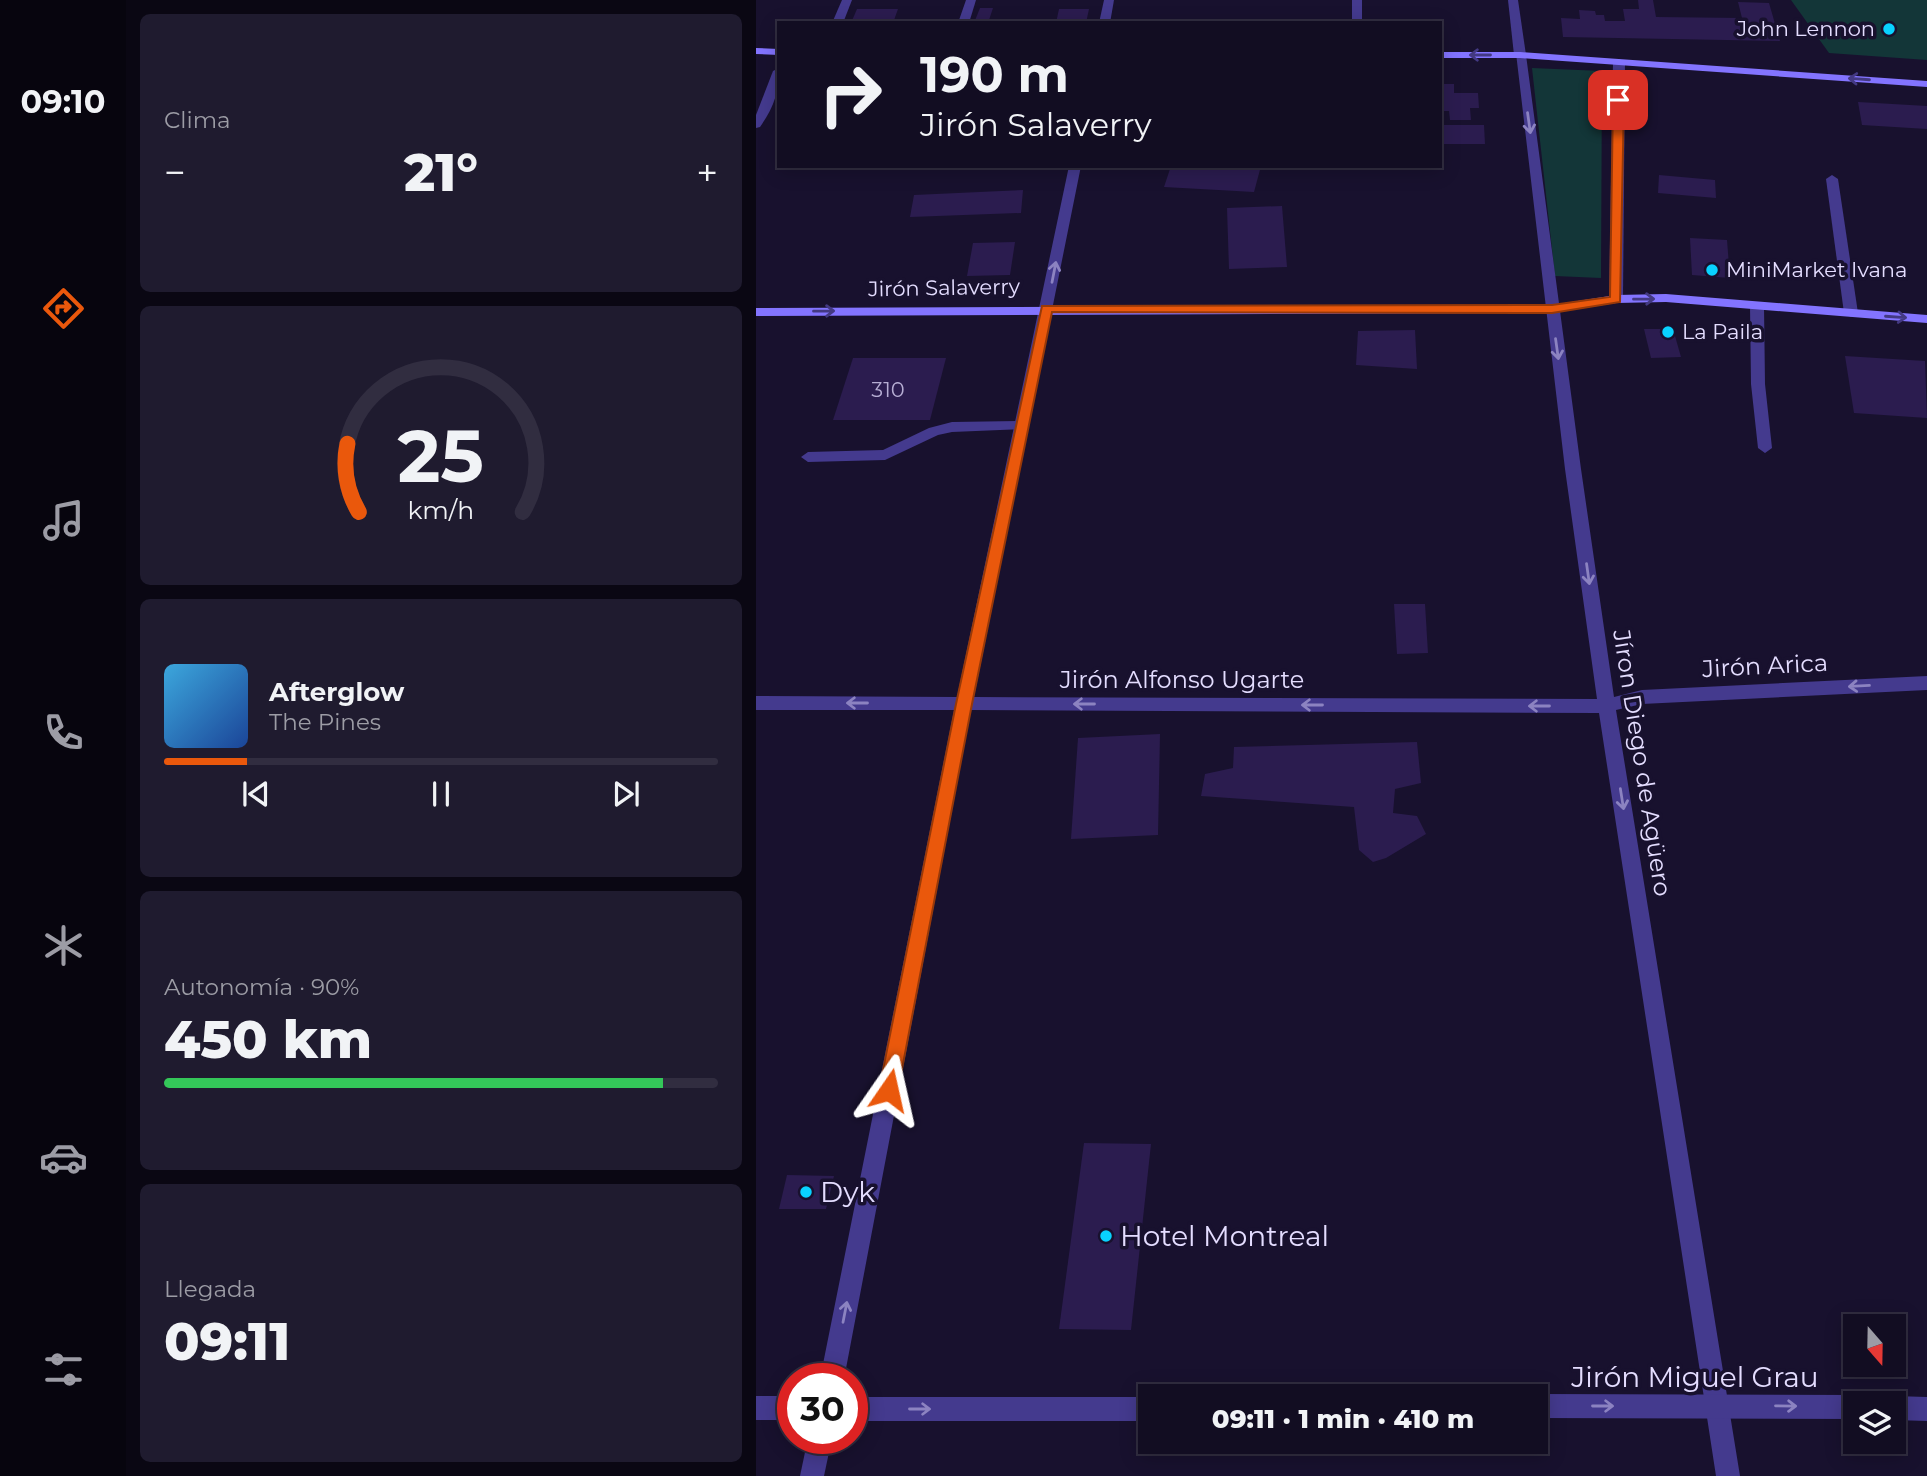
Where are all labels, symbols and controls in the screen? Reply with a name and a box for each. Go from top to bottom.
place label: John Lennon [1736,16,1875,41]
marker: John Lennon [1881,21,1897,37]
text: 190 m [920,45,1069,104]
one-way arrow [1469,48,1492,62]
icon: right [805,49,896,140]
pin [1588,70,1648,130]
one-way arrow [1848,72,1871,85]
icon: arrive [1599,81,1637,119]
text: 09:10 [21,82,105,121]
text: Jirón Salaverry [920,105,1152,144]
text: Clima [164,106,231,134]
one-way arrow [1523,111,1536,134]
text: 21° [404,141,478,204]
text: − [164,149,186,196]
text: + [696,149,718,196]
place label: MiniMarket Ivana [1726,257,1907,282]
one-way arrow [1047,261,1061,284]
marker: MiniMarket Ivana [1704,262,1720,278]
street label: Jirón Salaverry [867,274,1021,301]
icon: directions [39,284,88,333]
one-way arrow [1633,292,1656,306]
one-way arrow [812,304,835,318]
one-way arrow [1884,311,1906,324]
place label: La Paila [1682,319,1763,344]
marker: La Paila [1660,324,1676,340]
one-way arrow [1551,337,1564,360]
house number: 310 [871,377,905,402]
text: 25 [398,412,484,500]
text: km/h [408,494,474,524]
icon: music [39,496,88,545]
one-way arrow [1582,562,1595,585]
street label: Jíron Diego de Agüero [1607,627,1678,898]
street label: Jirón Arica [1700,648,1829,683]
street label: Jirón Alfonso Ugarte [1059,665,1304,694]
text: Afterglow [269,676,404,708]
one-way arrow [1848,680,1871,693]
one-way arrow [845,696,868,710]
one-way arrow [1073,697,1096,711]
one-way arrow [1300,698,1323,712]
one-way arrow [1528,699,1551,713]
icon: phone [39,708,88,757]
text: The Pines [269,708,381,736]
icon: previous [237,775,275,813]
icon: pause [422,775,460,813]
icon: next [607,775,645,813]
one-way arrow [1616,787,1629,810]
icon: climate [39,921,88,970]
text: Autonomía · 90% [164,973,359,1001]
text: 450 km [164,1008,372,1071]
position arrow [852,1053,926,1127]
icon: car [39,1133,88,1182]
place label: Dyk [820,1175,875,1209]
marker: Dyk [798,1184,814,1200]
place label: Hotel Montreal [1120,1219,1329,1253]
marker: Hotel Montreal [1098,1228,1114,1244]
text: Llegada [164,1275,256,1303]
one-way arrow [839,1301,853,1324]
text: 09:11 [164,1310,290,1373]
north arrow [1843,1314,1906,1377]
map controls [1843,1314,1906,1454]
icon: filters [39,1345,88,1394]
street label: Jirón Miguel Grau [1570,1360,1819,1394]
speed limit sign: 30 [777,1363,868,1454]
button: layers [1843,1391,1906,1454]
one-way arrow [1591,1399,1614,1413]
one-way arrow [1774,1400,1797,1413]
one-way arrow [909,1402,932,1416]
text: 09:11 · 1 min · 410 m [1212,1403,1474,1435]

